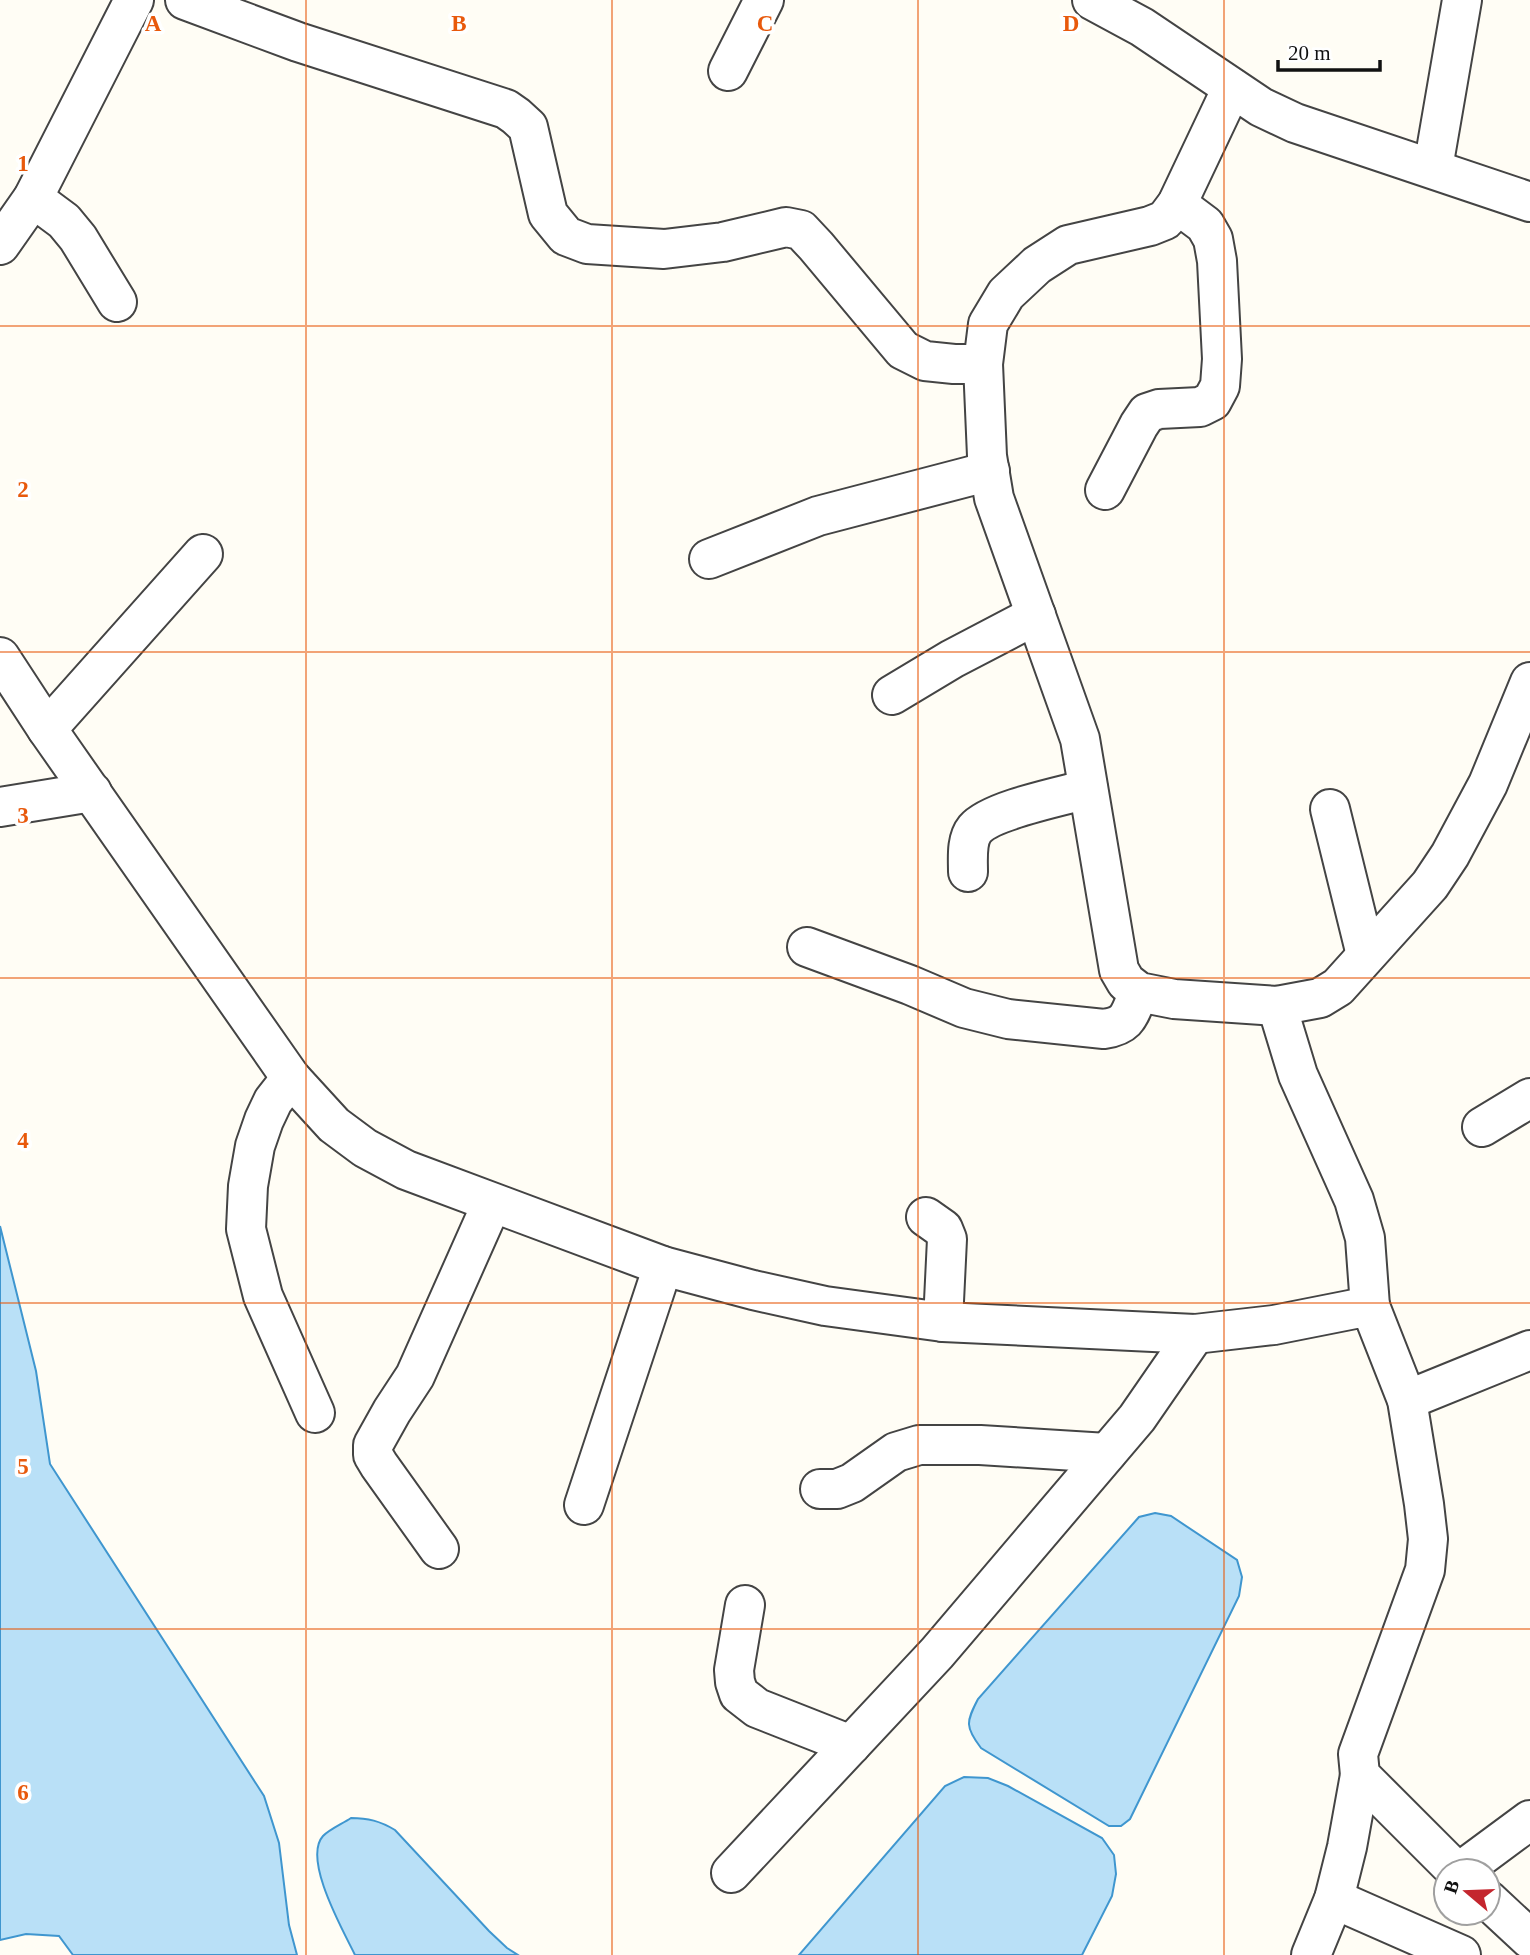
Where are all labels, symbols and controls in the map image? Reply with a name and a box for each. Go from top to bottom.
text: A [145,11,162,36]
text: B [451,11,467,36]
text: C [757,11,773,36]
text: D [1063,11,1079,36]
scale bar [1278,28,1380,72]
text: 20 m [1288,41,1331,65]
text: 1 [17,151,29,176]
text: 2 [17,477,29,502]
text: 3 [17,803,29,828]
text: 4 [17,1128,29,1153]
text: 5 [17,1454,29,1479]
text: 6 [17,1780,29,1805]
north arrow [1432,1857,1502,1927]
text: B [1439,1877,1463,1896]

